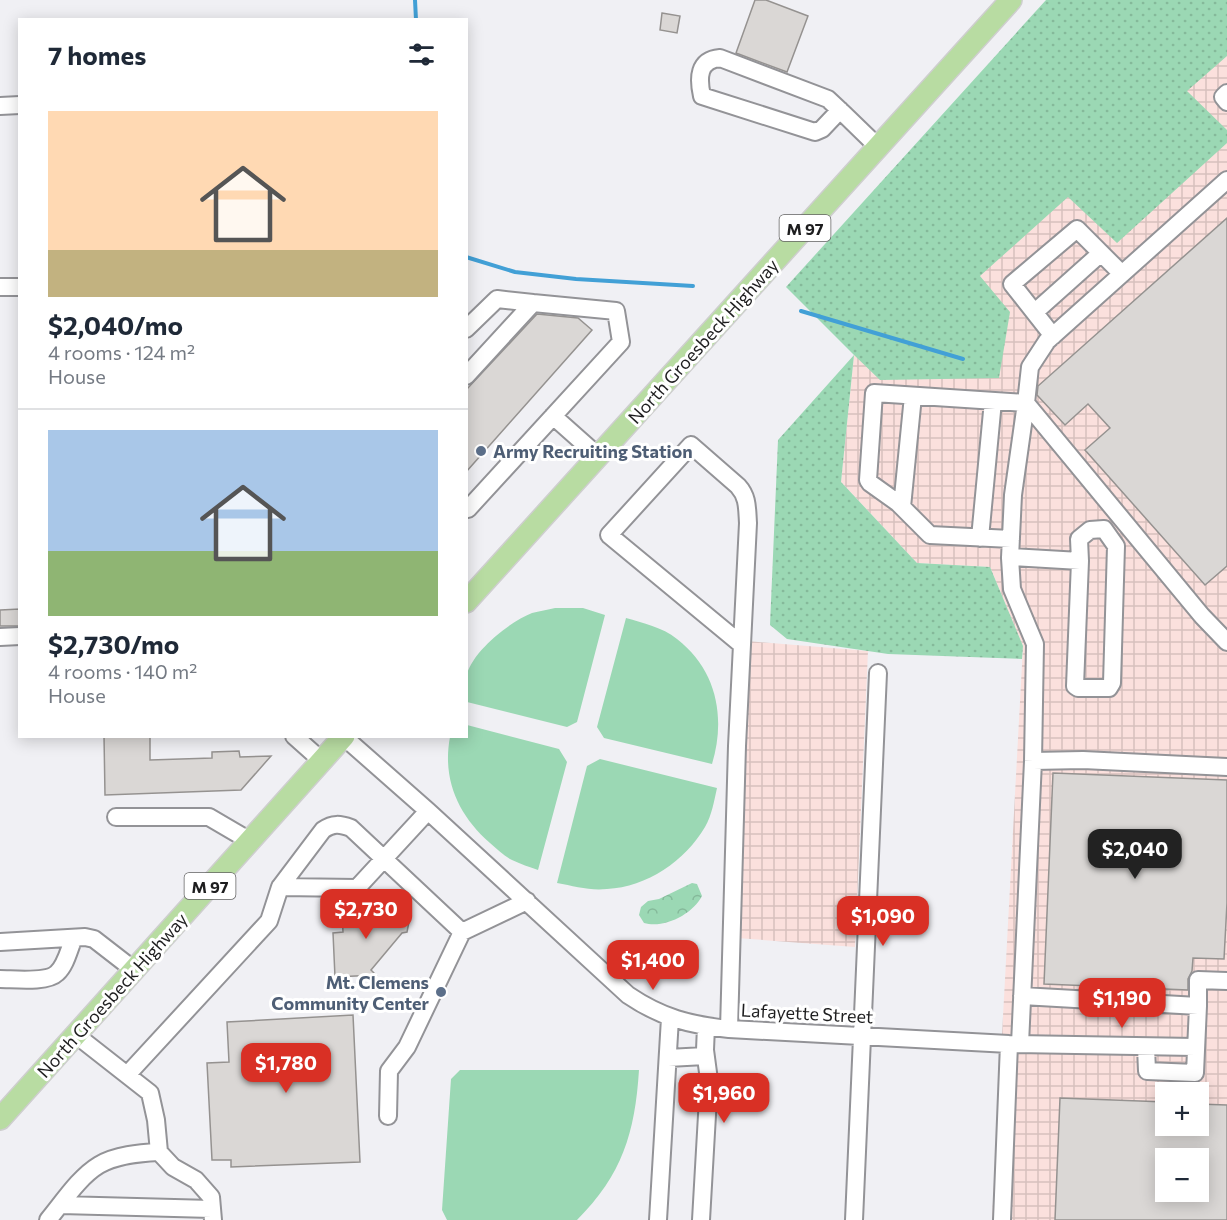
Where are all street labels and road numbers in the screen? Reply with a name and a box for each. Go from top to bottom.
road number: M 97 [780,215,830,241]
street label: North Groesbeck Highway [623,254,783,428]
road number: M 97 [184,873,236,899]
street label: North Groesbeck Highway [32,908,192,1082]
street label: Lafayette Street [740,999,874,1027]

